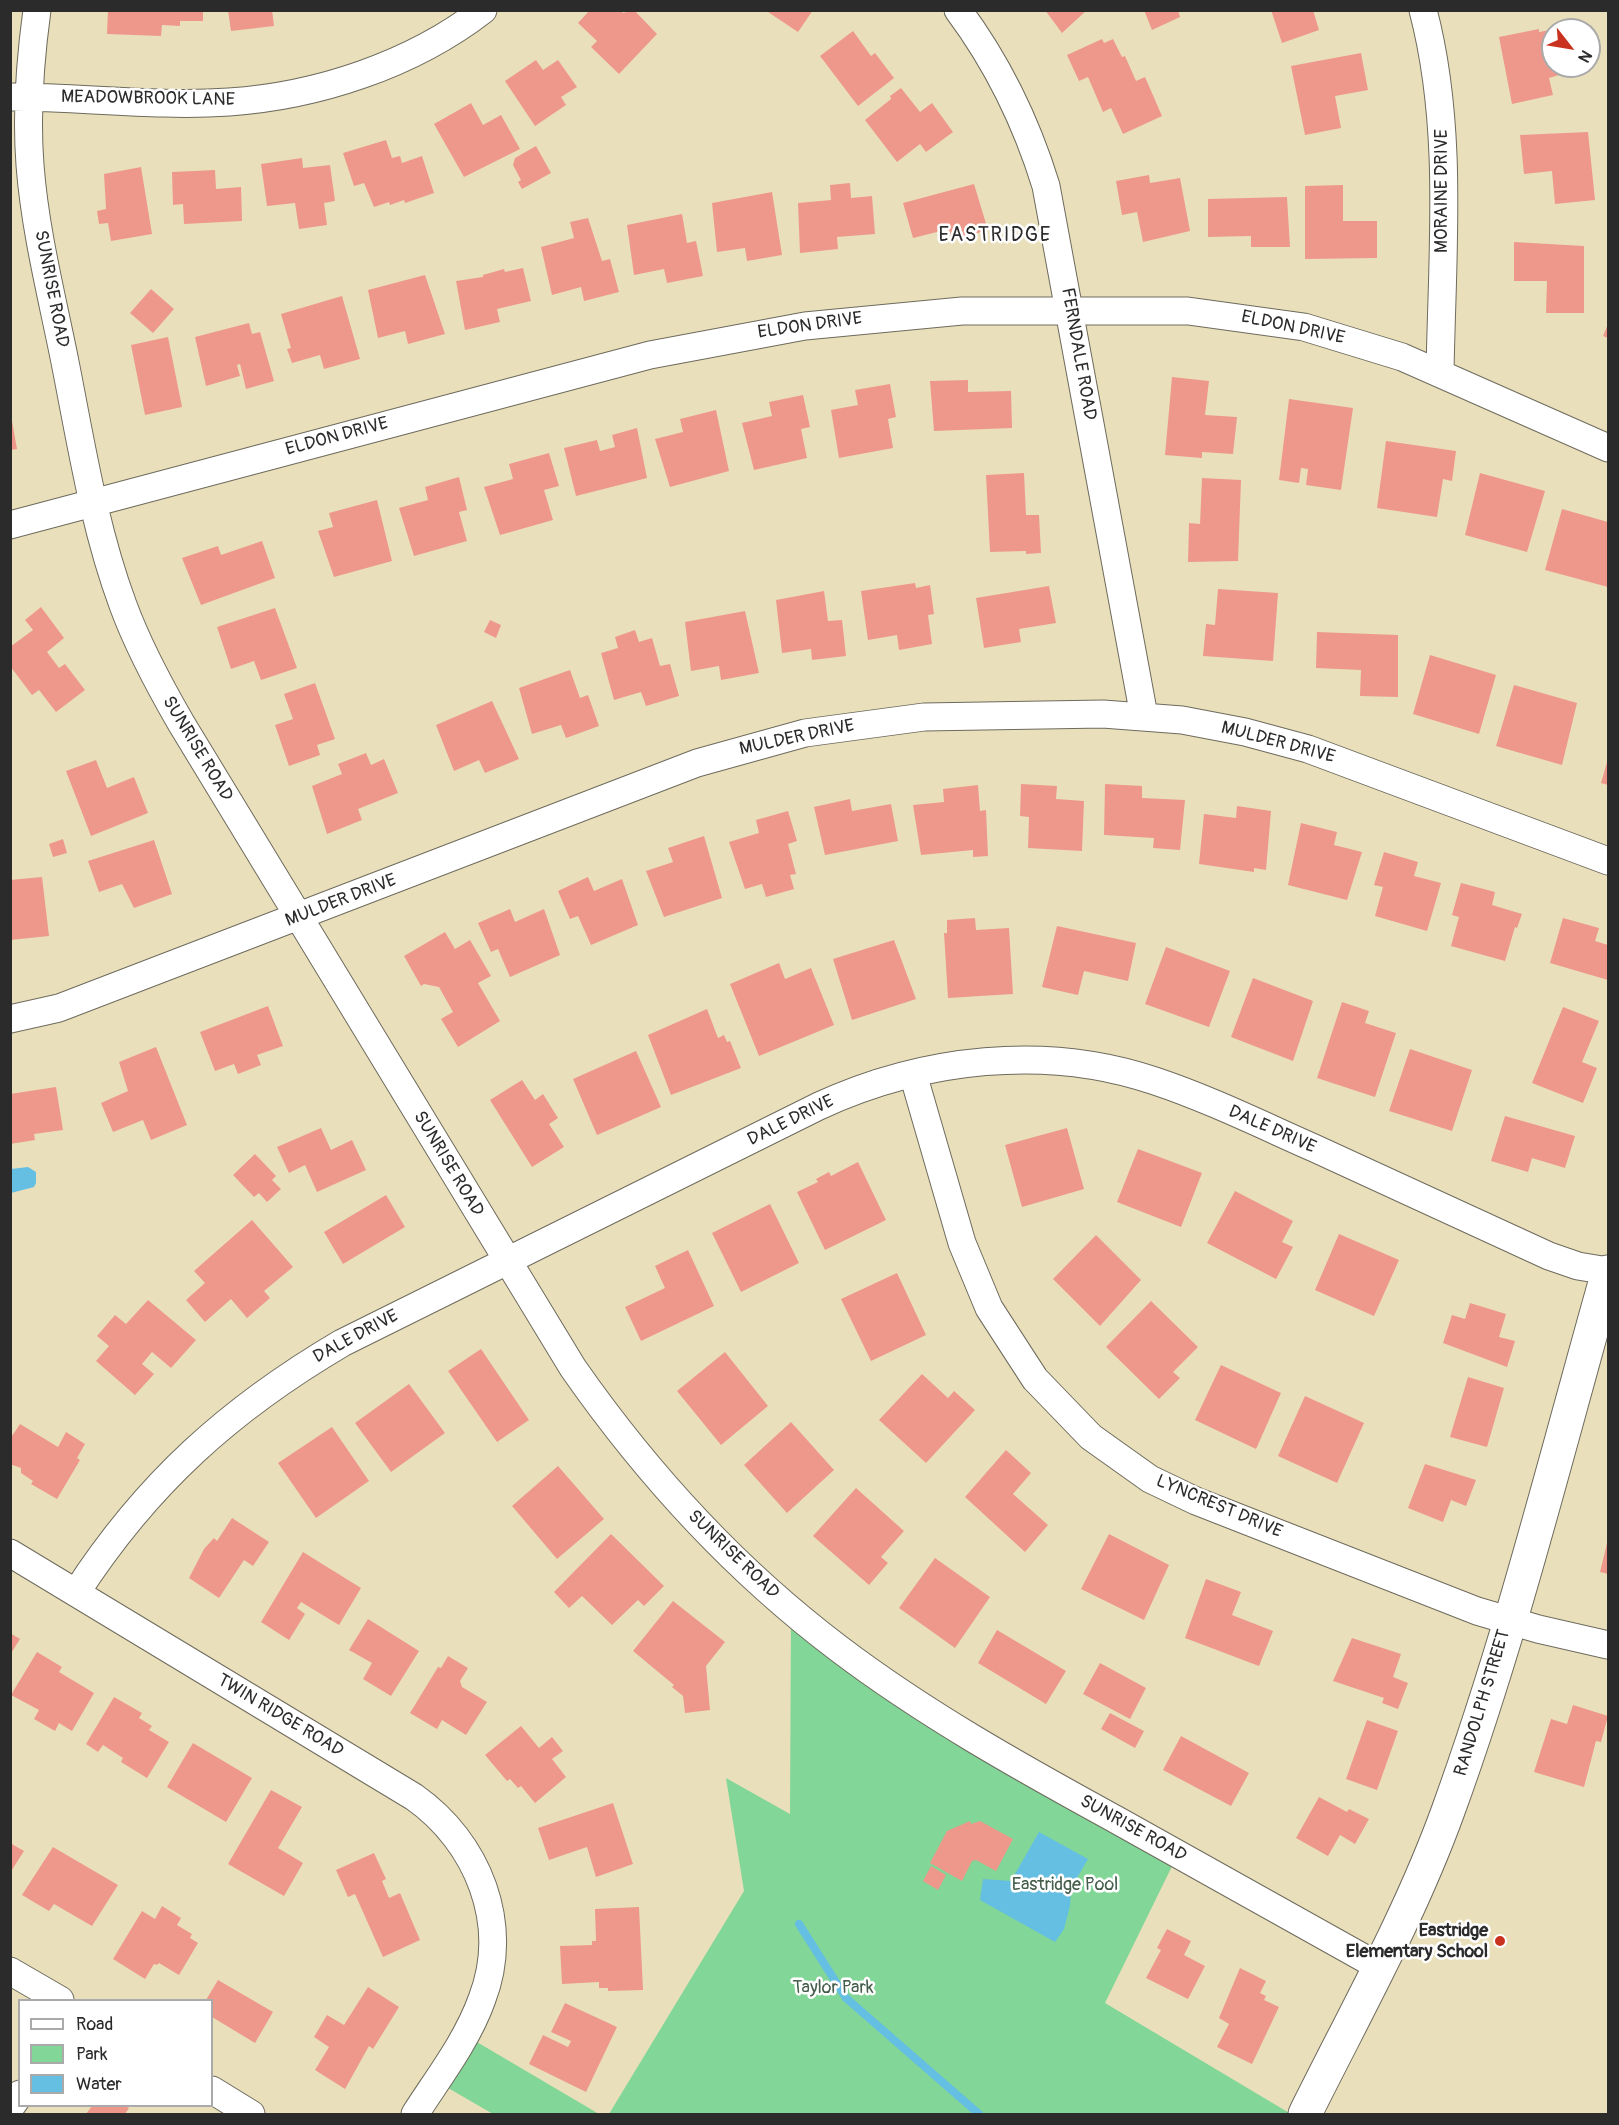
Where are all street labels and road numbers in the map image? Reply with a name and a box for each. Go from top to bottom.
street label: MEADOWBROOK LANE [61,87,235,111]
street label: MORAINE DRIVE [1431,129,1453,253]
street label: SUNRISE ROAD [29,229,73,349]
street label: FERNDALE ROAD [1056,286,1100,422]
street label: ELDON DRIVE [1239,306,1347,350]
street label: ELDON DRIVE [756,308,864,344]
street label: ELDON DRIVE [283,413,391,461]
street label: SUNRISE ROAD [157,693,237,805]
street label: MULDER DRIVE [738,715,856,761]
street label: MULDER DRIVE [1219,717,1337,769]
street label: MULDER DRIVE [283,870,399,932]
street label: DALE DRIVE [744,1091,838,1151]
street label: DALE DRIVE [1225,1101,1319,1159]
street label: SUNRISE ROAD [408,1108,488,1220]
street label: DALE DRIVE [310,1306,402,1368]
street label: LYNCREST DRIVE [1153,1471,1285,1543]
street label: SUNRISE ROAD [683,1506,783,1604]
street label: RANDOLPH STREET [1450,1627,1516,1779]
street label: TWIN RIDGE ROAD [213,1670,347,1762]
street label: SUNRISE ROAD [1076,1791,1190,1867]

